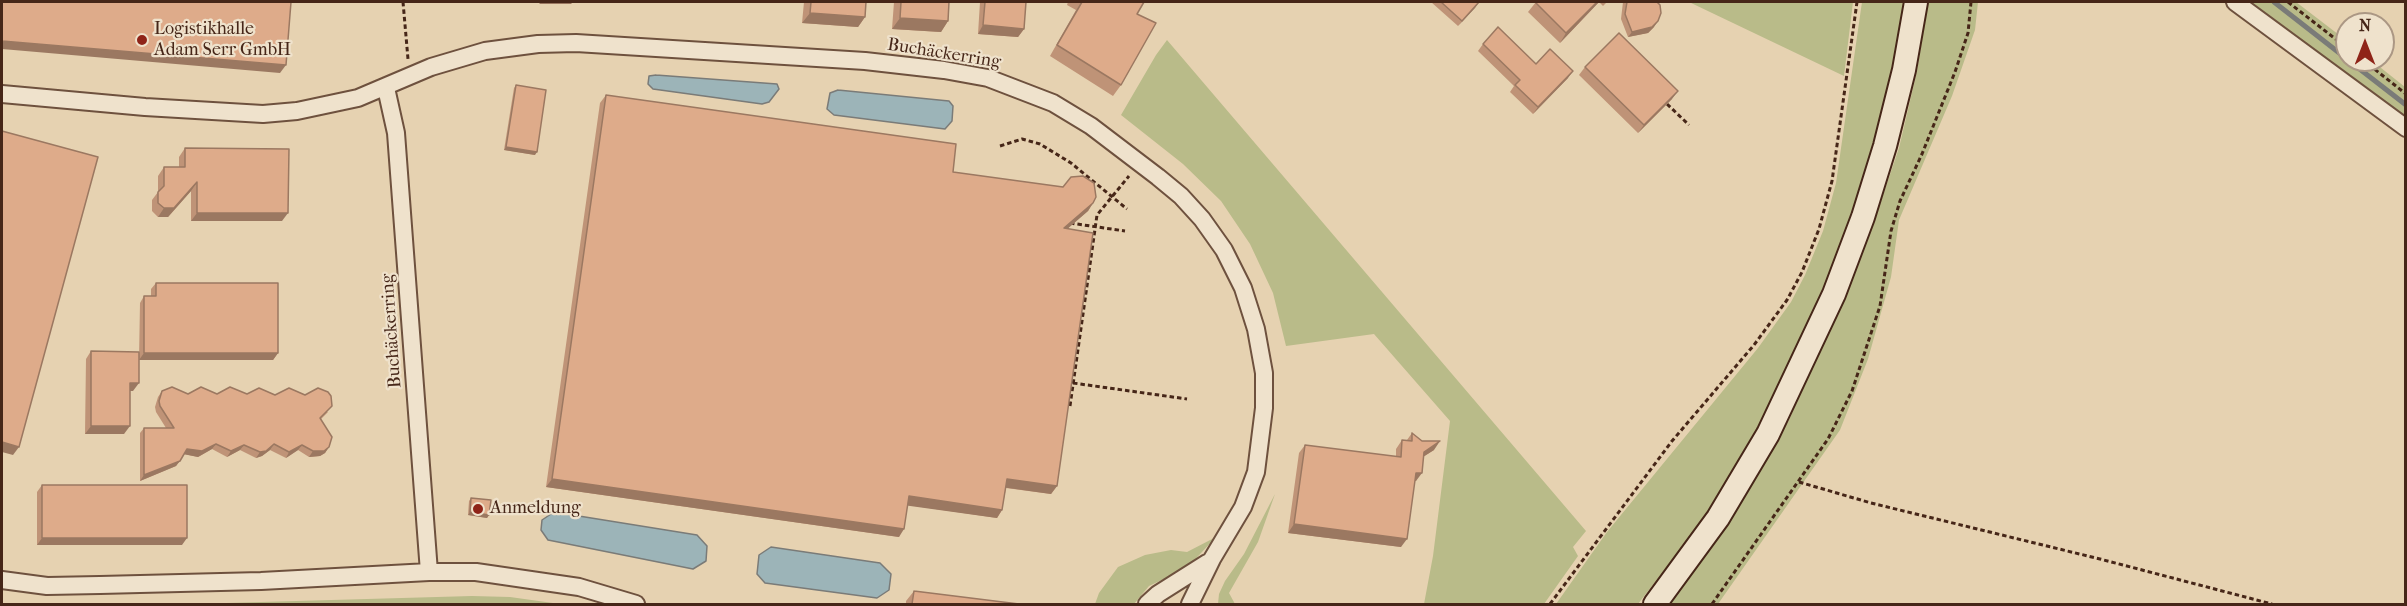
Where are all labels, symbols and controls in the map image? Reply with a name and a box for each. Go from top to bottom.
north arrow [2335,12,2395,72]
text: N [2359,16,2371,35]
place label: Logistikhalle Adam Serr GmbH [154,19,291,62]
marker: Logistikhalle Adam Serr GmbH [135,33,149,47]
street label: Buchäckerring [886,34,1002,74]
street label: Buchäckerring [377,273,407,389]
place label: Anmeldung [490,498,581,520]
marker: Anmeldung [471,502,485,516]

